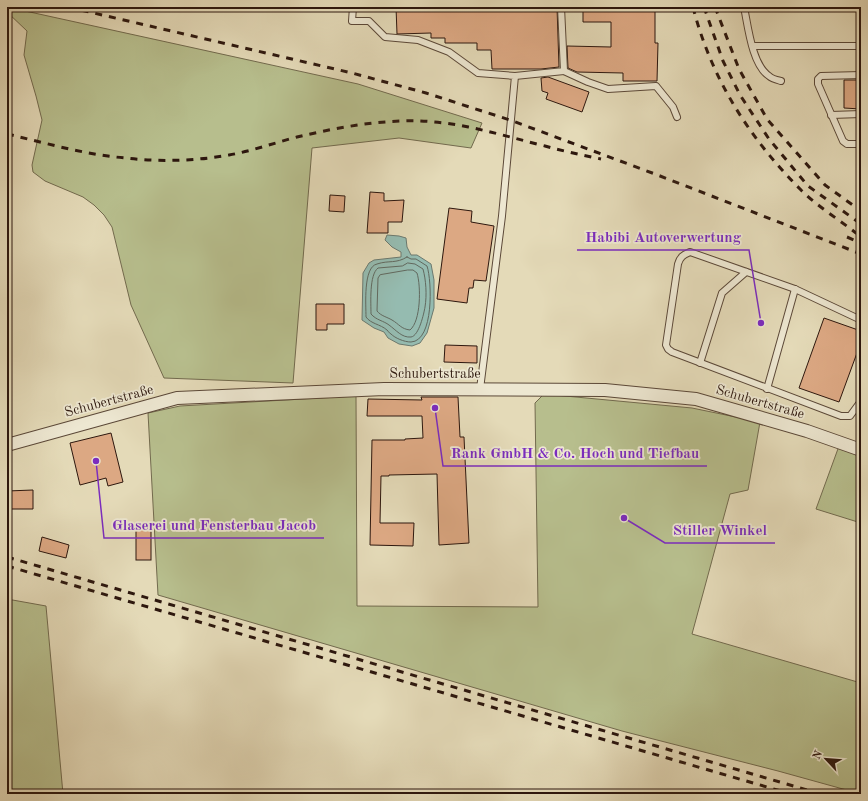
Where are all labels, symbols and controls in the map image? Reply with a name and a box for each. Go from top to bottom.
callout: Habibi Autoverwertung [577,223,749,250]
text: Habibi Autoverwertung [585,231,742,246]
street label: Schubertstraße [389,367,481,381]
street label: Schubertstraße [63,382,155,420]
street label: Schubertstraße [714,383,806,421]
callout: Rank GmbH & Co. Hoch und Tiefbau [443,439,707,466]
text: Rank GmbH & Co. Hoch und Tiefbau [451,447,699,462]
callout: Glaserei und Fensterbau Jacob [104,511,324,538]
callout: Stiller Winkel [665,516,775,543]
text: Glaserei und Fensterbau Jacob [112,519,316,534]
text: Stiller Winkel [673,524,768,539]
north arrow [806,739,846,779]
text: N [812,749,825,761]

